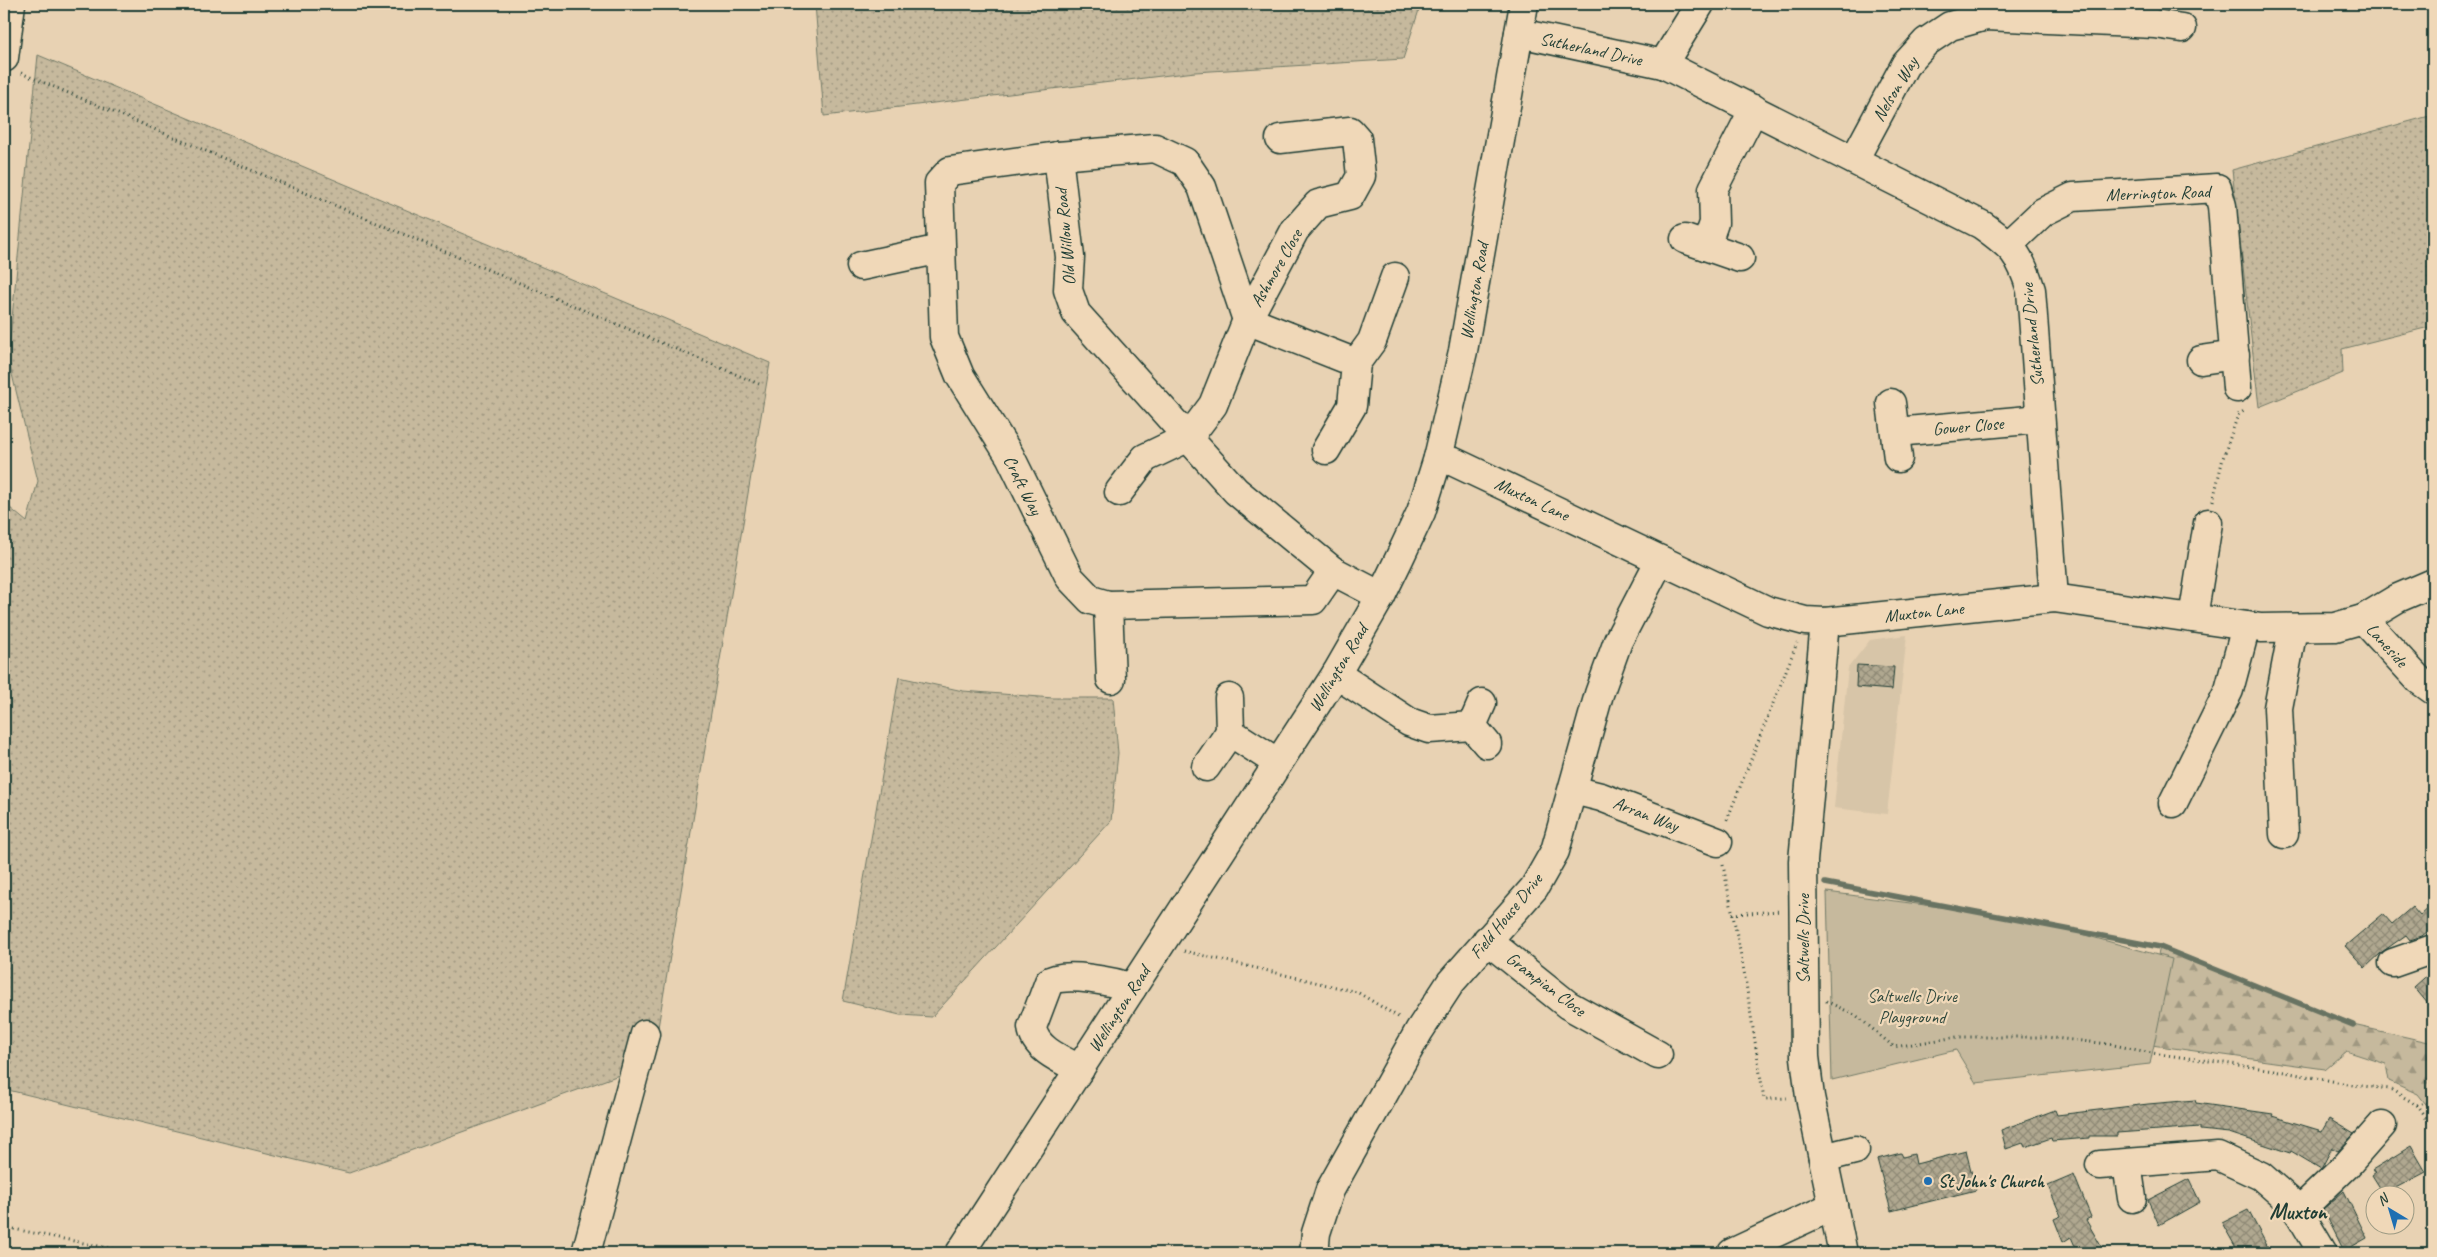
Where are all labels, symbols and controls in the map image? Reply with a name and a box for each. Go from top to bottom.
street label: Sutherland Drive [1538,27,1645,71]
street label: Nelson Way [1867,51,1924,125]
street label: Merrington Road [2105,180,2214,206]
street label: Old Willow Road [1050,185,1080,287]
street label: Ashmore Close [1245,224,1308,311]
street label: Wellington Road [1455,238,1494,341]
street label: Sutherland Drive [2016,281,2048,388]
street label: Gower Close [1932,412,2005,440]
street label: Craft Way [999,452,1048,520]
street label: Muxton Lane [1491,472,1574,526]
street label: Muxton Lane [1883,597,1966,627]
street label: Wellington Road [1303,618,1374,716]
street label: Laneside [2361,618,2413,673]
street label: Arran Way [1610,791,1684,837]
street label: Field House Drive [1465,868,1548,963]
street label: Saltwells Drive [1792,893,1814,984]
street label: Grampian Close [1502,947,1591,1022]
street label: Wellington Road [1083,959,1157,1056]
park label: Saltwells Drive Playground [1867,985,1958,1028]
place label: St John's Church [1938,1170,2045,1192]
marker: St John's Church [1922,1175,1934,1187]
north arrow [2364,1184,2414,1234]
text: N [2374,1189,2393,1210]
district label: Muxton [2269,1198,2328,1226]

